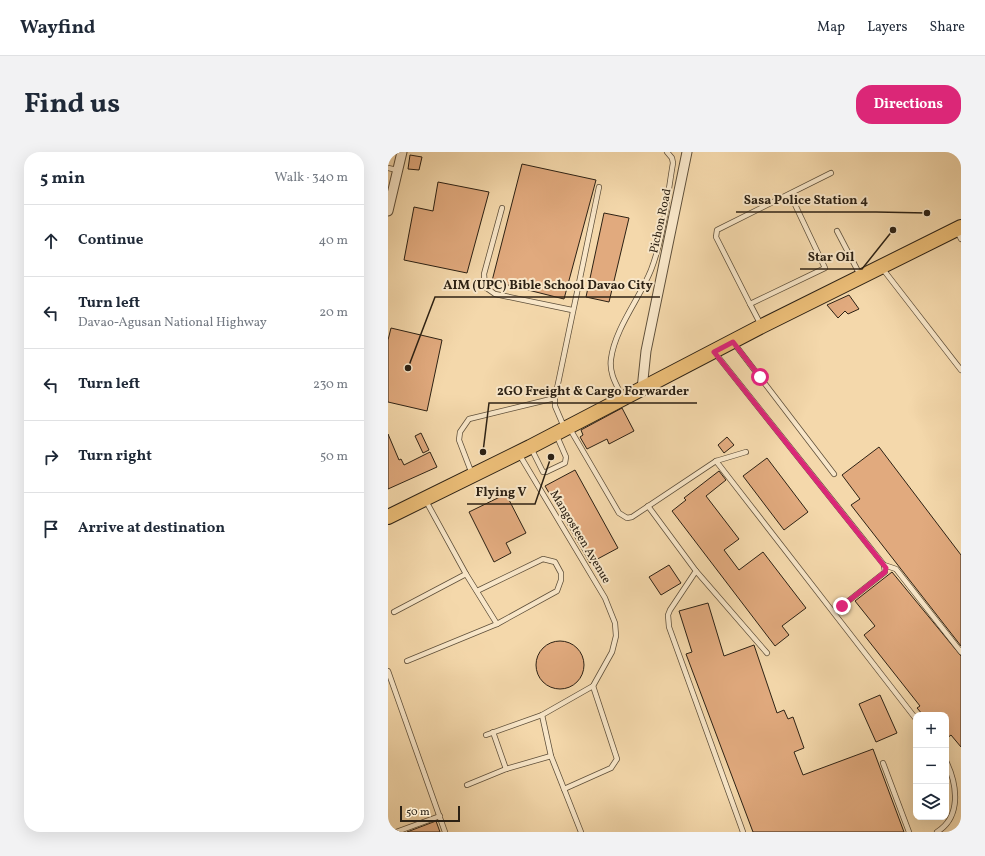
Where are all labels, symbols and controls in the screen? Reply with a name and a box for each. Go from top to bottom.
text: Wayfind [20,15,95,41]
text: Map [817,18,845,37]
text: Layers [867,18,907,37]
text: Share [929,18,965,37]
text: Find us [24,85,120,124]
button: Directions [856,85,961,124]
text: 5 min [40,167,85,190]
text: Walk · 340 m [275,169,348,187]
street label: Pichon Road [646,187,676,255]
callout: Sasa Police Station 4 [736,187,876,212]
text: Sasa Police Station 4 [744,192,868,210]
icon: ahead [40,230,62,252]
text: Continue [78,230,143,251]
text: 40 m [319,232,348,250]
callout: Star Oil [800,244,862,269]
text: Star Oil [808,249,855,267]
callout: AIM (UPC) Bible School Davao City [435,272,660,297]
text: AIM (UPC) Bible School Davao City [443,277,653,295]
text: Turn left [78,293,140,314]
icon: left [40,302,62,324]
text: 20 m [319,304,348,322]
text: Davao-Agusan National Highway [78,314,267,332]
route start [751,368,769,386]
icon: left [40,374,62,396]
text: Turn left [78,374,140,395]
text: 230 m [313,376,348,394]
callout: 2GO Freight & Cargo Forwarder [489,378,697,403]
text: 2GO Freight & Cargo Forwarder [497,383,689,401]
icon: right [40,446,62,468]
text: Turn right [78,446,152,467]
text: 50 m [320,448,348,466]
callout: Flying V [467,479,535,504]
text: Flying V [476,484,526,502]
street label: Mangosteen Avenue [546,487,614,587]
icon: arrive [40,518,62,540]
text: Arrive at destination [78,518,225,539]
route end [833,597,851,615]
map controls [913,712,949,820]
button: + [913,712,949,748]
button: − [913,748,949,784]
button: layers [913,784,949,820]
scale bar [400,804,460,823]
text: 50 m [406,805,430,820]

